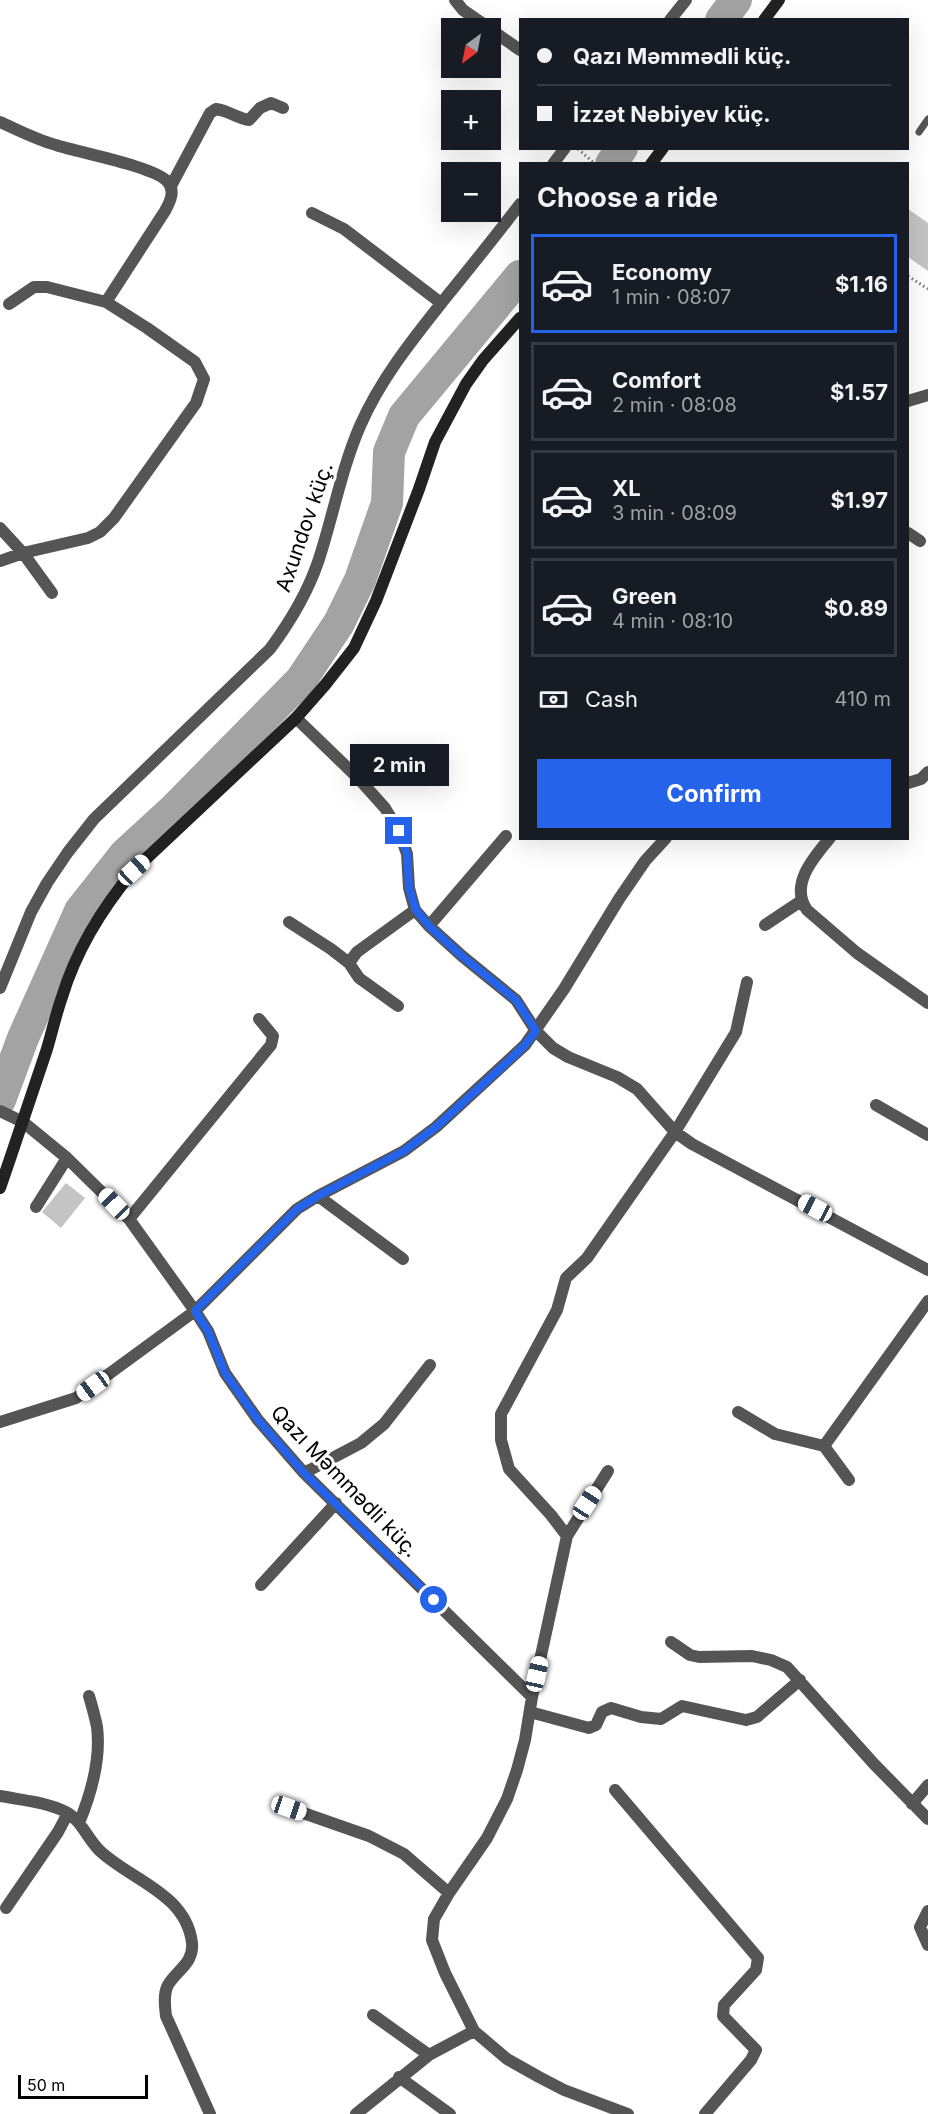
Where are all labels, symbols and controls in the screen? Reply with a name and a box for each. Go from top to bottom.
north arrow [441,18,501,78]
map controls [441,18,501,222]
text: Qazı Məmmədli küç. [573,43,791,69]
button: + [441,90,501,150]
text: İzzət Nəbiyev küç. [573,101,771,127]
button: − [441,162,501,222]
text: Choose a ride [537,181,718,214]
icon: car [540,257,594,311]
text: Economy [612,259,712,285]
text: $1.16 [835,271,888,297]
text: 1 min · 08:07 [612,285,731,309]
icon: car [540,365,594,419]
text: Comfort [612,367,701,393]
text: $1.57 [830,379,888,405]
text: 2 min · 08:08 [612,393,737,417]
street label: Axundov küç. [270,459,338,595]
icon: car [540,473,594,527]
text: XL [612,475,641,501]
text: $1.97 [830,487,888,513]
text: 3 min · 08:09 [612,501,737,525]
icon: car [540,581,594,635]
text: Green [612,583,677,609]
text: $0.89 [824,595,888,621]
text: 4 min · 08:10 [612,609,733,633]
icon: cash [537,683,570,716]
text: Cash [585,686,638,712]
text: 410 m [835,687,891,711]
callout: 2 min [350,744,448,786]
text: 2 min [373,753,426,777]
button: Confirm [537,759,891,828]
route end [385,817,412,844]
car [115,851,153,889]
car [95,1185,133,1223]
car [795,1192,835,1224]
car [73,1368,113,1404]
street label: Qazı Məmmədli küç. [266,1400,424,1562]
car [570,1483,604,1523]
route start [420,1586,447,1613]
car [524,1654,550,1694]
car [269,1794,309,1822]
scale bar [18,2072,148,2100]
text: 50 m [27,2075,65,2095]

